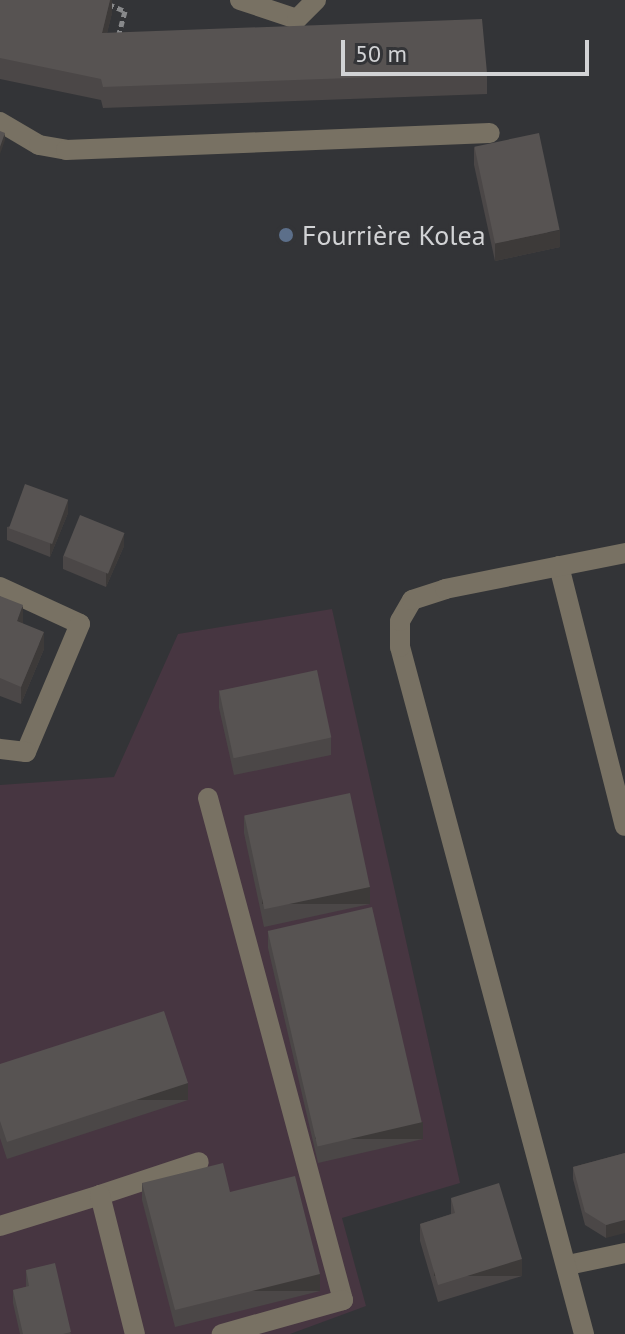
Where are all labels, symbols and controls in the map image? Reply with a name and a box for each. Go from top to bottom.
scale bar [345,24,593,74]
text: 50 m [355,38,407,69]
place label: Fourrière Kolea [302,218,486,252]
marker: Fourrière Kolea [277,226,295,244]

